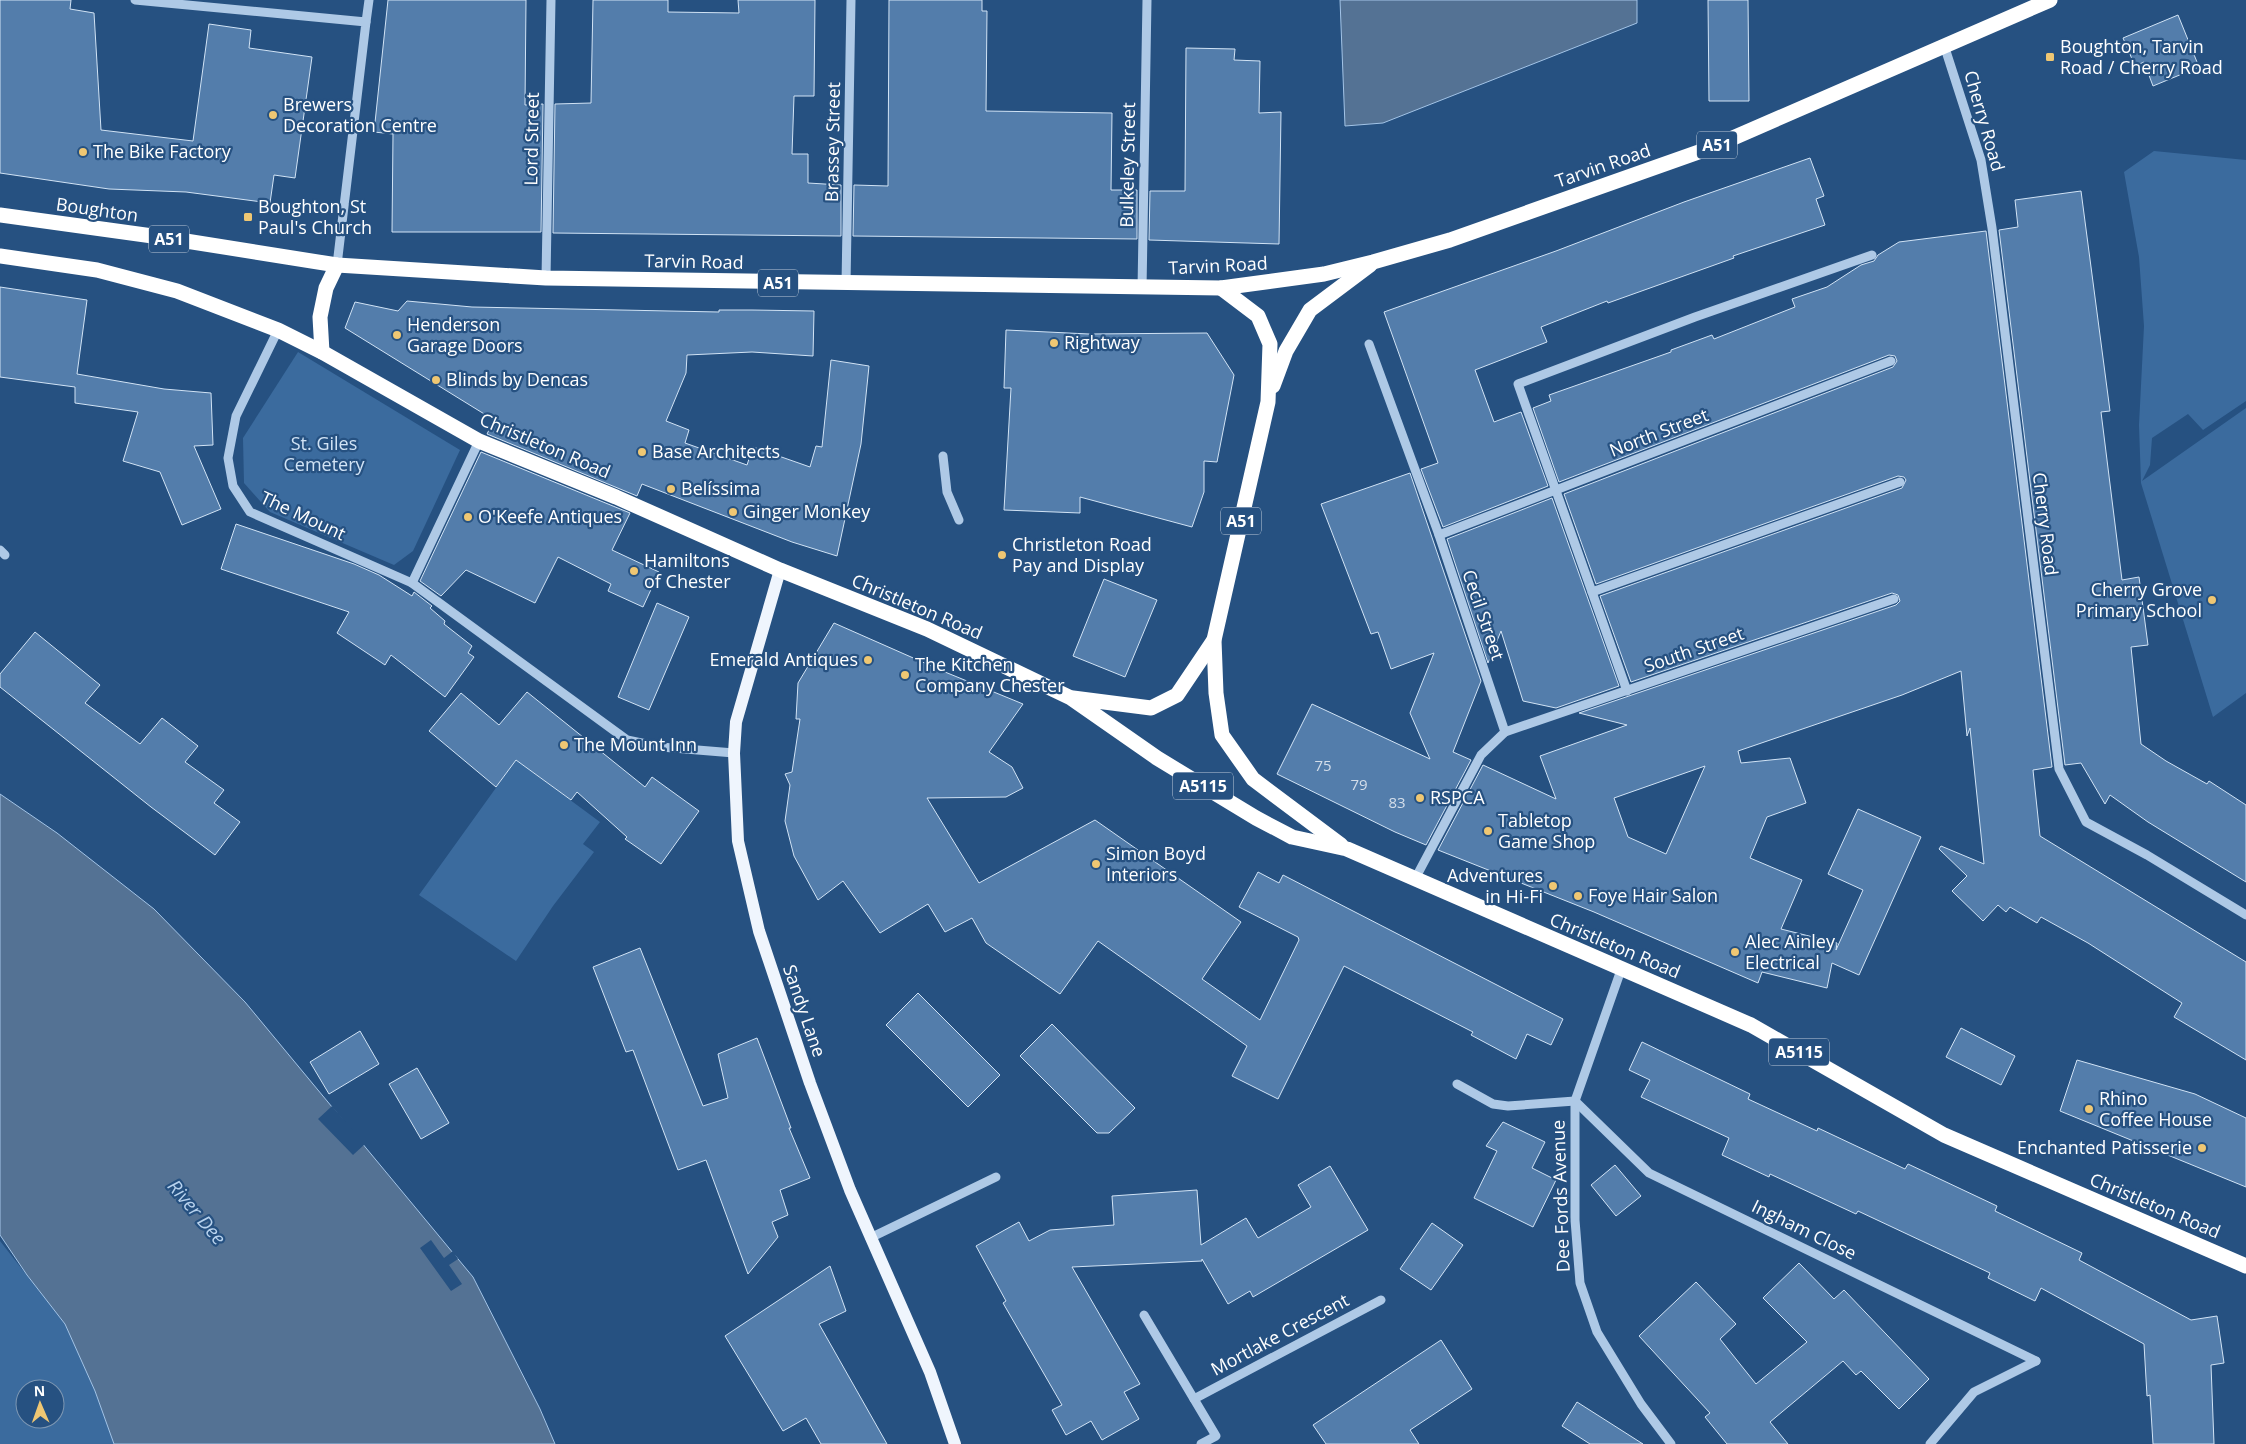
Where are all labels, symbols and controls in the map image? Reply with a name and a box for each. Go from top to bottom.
place label: Boughton, Tarvin Road / Cherry Road [2060,34,2223,79]
marker: Boughton, Tarvin Road / Cherry Road [2044,51,2056,63]
street label: Cherry Road [1959,68,2011,174]
street label: Brassey Street [819,82,845,202]
place label: Brewers Decoration Centre [283,92,437,137]
street label: Lord Street [518,92,544,186]
street label: Bulkeley Street [1114,102,1140,228]
marker: Brewers Decoration Centre [267,109,279,121]
road number: A51 [1697,132,1737,158]
street label: Tarvin Road [1552,138,1654,193]
place label: The Bike Factory [93,139,232,163]
marker: The Bike Factory [77,146,89,158]
street label: Boughton [55,191,140,227]
place label: Boughton, St Paul's Church [258,194,372,239]
marker: Boughton, St Paul's Church [242,211,254,223]
road number: A51 [149,225,189,252]
street label: Tarvin Road [644,248,744,274]
street label: Tarvin Road [1168,250,1268,280]
road number: A51 [758,270,798,296]
place label: Henderson Garage Doors [407,312,523,357]
marker: Henderson Garage Doors [391,329,403,341]
place label: Rightway [1064,330,1141,354]
marker: Rightway [1048,337,1060,349]
place label: Blinds by Dencas [446,367,588,391]
marker: Blinds by Dencas [430,374,442,386]
street label: North Street [1606,402,1712,462]
street label: Christleton Road [476,407,614,483]
park label: St. Giles Cemetery [283,431,366,476]
place label: Base Architects [652,439,780,463]
marker: Base Architects [636,446,648,458]
street label: Cherry Road [2028,471,2064,577]
place label: Belíssima [681,476,760,500]
marker: Belíssima [665,483,677,495]
street label: The Mount [257,485,350,545]
place label: Ginger Monkey [743,499,871,523]
place label: O'Keefe Antiques [478,504,622,528]
marker: Ginger Monkey [727,506,739,518]
road number: A51 [1221,508,1261,534]
marker: O'Keefe Antiques [462,511,474,523]
place label: Christleton Road Pay and Display [1012,532,1152,577]
place label: Hamiltons of Chester [644,548,731,593]
marker: Christleton Road Pay and Display [996,549,1008,561]
marker: Hamiltons of Chester [628,565,640,577]
street label: Cecil Street [1457,566,1511,663]
street label: Christleton Road [848,568,986,644]
place label: Cherry Grove Primary School [2076,577,2202,622]
marker: Cherry Grove Primary School [2206,594,2218,606]
street label: South Street [1641,621,1747,677]
place label: Emerald Antiques [710,647,858,671]
place label: The Kitchen Company Chester [915,652,1065,697]
marker: Emerald Antiques [862,654,874,666]
marker: The Kitchen Company Chester [899,669,911,681]
place label: The Mount Inn [574,732,697,756]
marker: The Mount Inn [558,739,570,751]
house number: 75 [1314,755,1332,775]
road number: A5115 [1173,772,1233,799]
house number: 79 [1350,774,1368,794]
place label: RSPCA [1430,785,1485,809]
house number: 83 [1388,792,1406,812]
marker: RSPCA [1414,792,1426,804]
place label: Tabletop Game Shop [1498,808,1595,853]
marker: Tabletop Game Shop [1482,825,1494,837]
place label: Simon Boyd Interiors [1106,841,1206,886]
marker: Simon Boyd Interiors [1090,858,1102,870]
place label: Adventures in Hi-Fi [1447,863,1543,908]
marker: Adventures in Hi-Fi [1547,880,1559,892]
place label: Foye Hair Salon [1588,883,1718,907]
marker: Foye Hair Salon [1572,890,1584,902]
street label: Christleton Road [1546,907,1684,983]
place label: Alec Ainley Electrical [1745,929,1836,974]
marker: Alec Ainley Electrical [1729,946,1741,958]
street label: Sandy Lane [778,961,832,1060]
road number: A5115 [1769,1038,1829,1066]
place label: Rhino Coffee House [2099,1086,2212,1131]
marker: Rhino Coffee House [2083,1103,2095,1115]
street label: Dee Fords Avenue [1545,1119,1575,1273]
place label: Enchanted Patisserie [2017,1135,2192,1159]
marker: Enchanted Patisserie [2196,1142,2208,1154]
street label: Christleton Road [2086,1167,2224,1243]
water label: River Dee [162,1174,232,1250]
street label: Ingham Close [1748,1193,1861,1265]
street label: Mortlake Crescent [1206,1288,1353,1381]
north arrow [15,1379,65,1429]
text: N [34,1381,46,1400]

